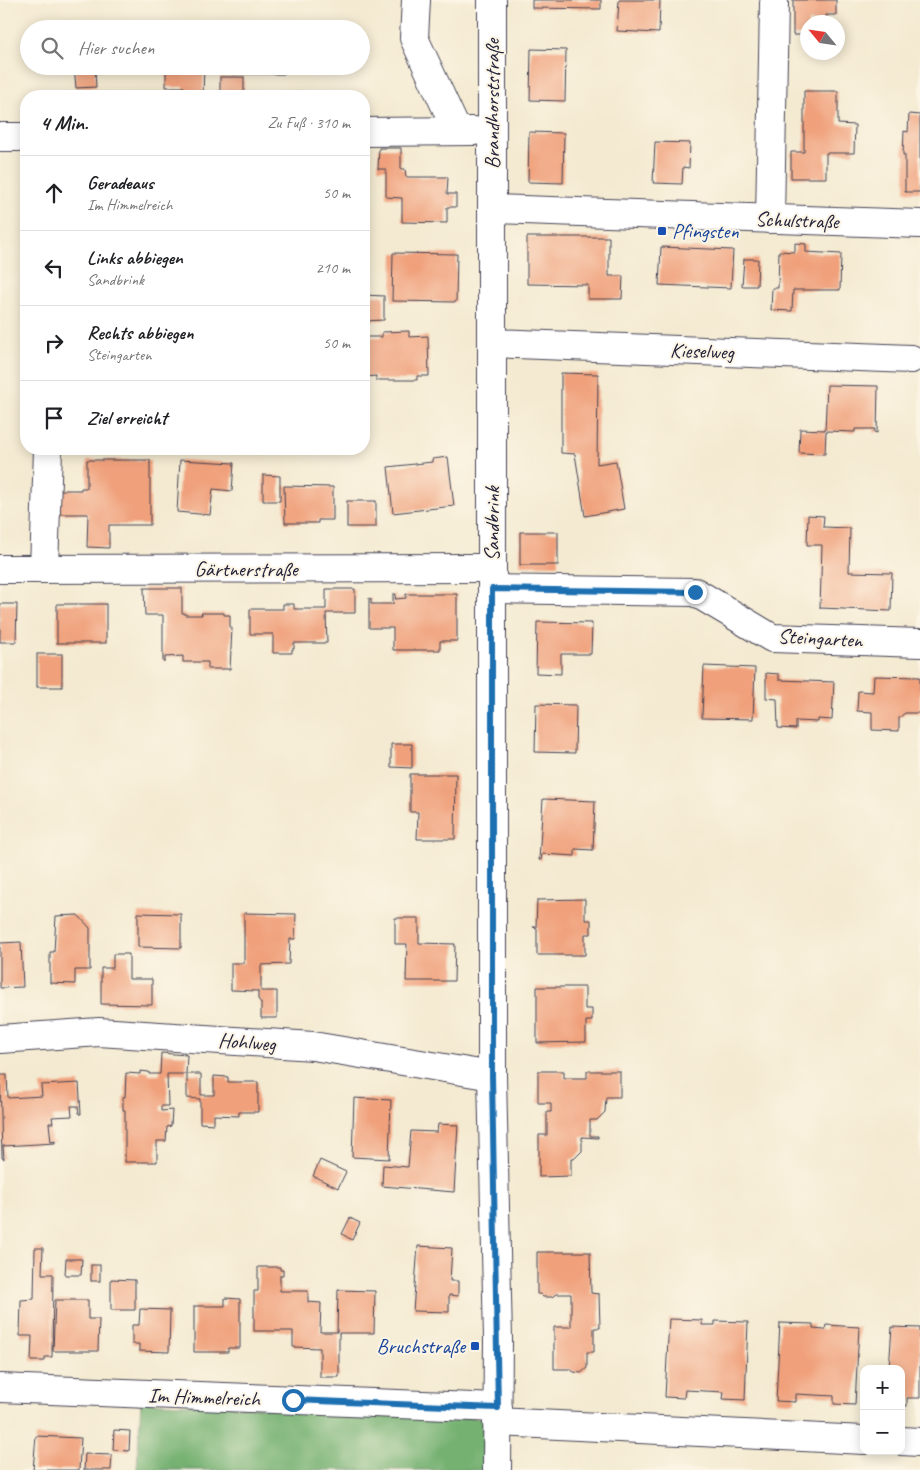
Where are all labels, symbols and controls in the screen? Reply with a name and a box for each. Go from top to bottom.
north arrow [800,15,845,60]
search box [20,20,370,75]
icon: search [38,34,66,62]
text: Hier suchen [78,36,154,60]
street label: Brandhorststraße [479,37,505,169]
text: 4 Min. [40,110,88,136]
text: Zu Fuß · 310 m [267,113,350,133]
text: Geradeaus [87,171,154,195]
icon: ahead [40,179,68,207]
text: 50 m [323,183,350,203]
text: Im Himmelreich [87,195,172,215]
street label: Schulstraße [755,206,841,235]
place label: Pfingsten [672,218,739,244]
marker: Pfingsten [656,225,668,237]
text: Links abbiegen [87,246,183,270]
icon: left [40,254,68,282]
text: 210 m [316,258,350,278]
text: Sandbrink [87,270,144,290]
text: Rechts abbiegen [87,321,193,345]
icon: right [40,329,68,357]
text: 50 m [323,333,350,353]
street label: Kieselweg [670,337,736,365]
text: Steingarten [87,345,151,365]
icon: arrive [40,404,68,432]
text: Ziel erreicht [87,406,167,430]
street label: Sandbrink [479,485,505,561]
street label: Gärtnerstraße [194,556,300,582]
route end [684,581,707,604]
street label: Steingarten [777,623,864,653]
street label: Hohlweg [217,1027,278,1057]
place label: Bruchstraße [377,1333,467,1359]
marker: Bruchstraße [469,1340,481,1352]
map controls [860,1365,905,1455]
button: + [860,1365,905,1410]
street label: Im Himmelreich [148,1382,262,1412]
route start [282,1389,305,1412]
button: − [860,1410,905,1455]

